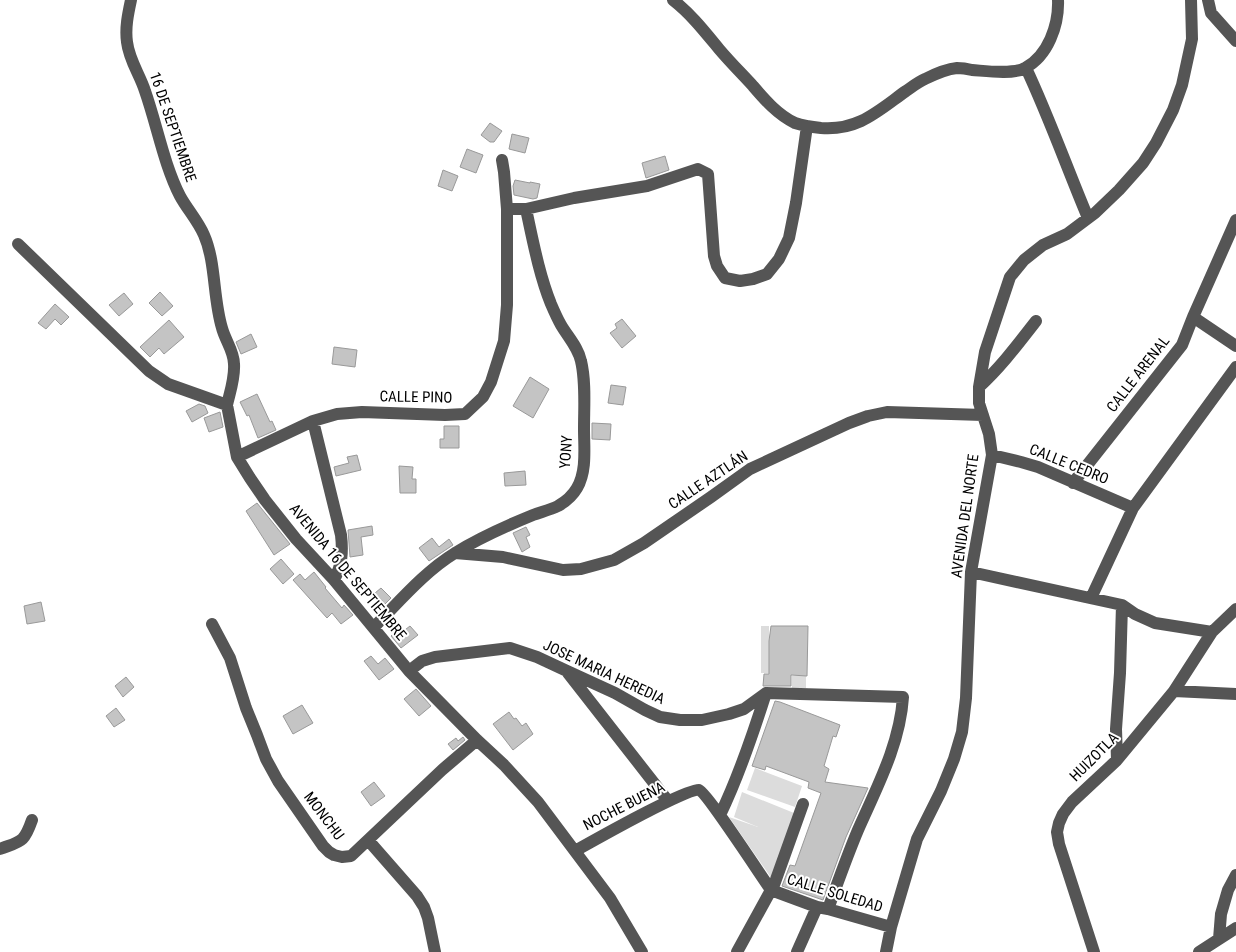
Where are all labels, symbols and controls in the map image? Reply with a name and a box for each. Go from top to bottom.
street label: 16 DE SEPTIEMBRE [146,70,200,184]
street label: CALLE ARENAL [1103,332,1173,416]
street label: CALLE PINO [379,387,453,407]
street label: YONY [556,434,576,469]
street label: CALLE CEDRO [1027,440,1111,488]
street label: CALLE AZTLÁN [665,447,751,513]
street label: AVENIDA DEL NORTE [947,453,983,579]
street label: AVENIDA 16 DE SEPTIEMBRE [286,500,410,644]
street label: JOSE MARIA HEREDIA [540,636,668,708]
street label: HUIZOTLA [1066,729,1122,785]
street label: NOCHE BUENA [580,778,668,834]
street label: MONCHU [300,788,348,844]
street label: CALLE SOLEDAD [785,870,885,916]

